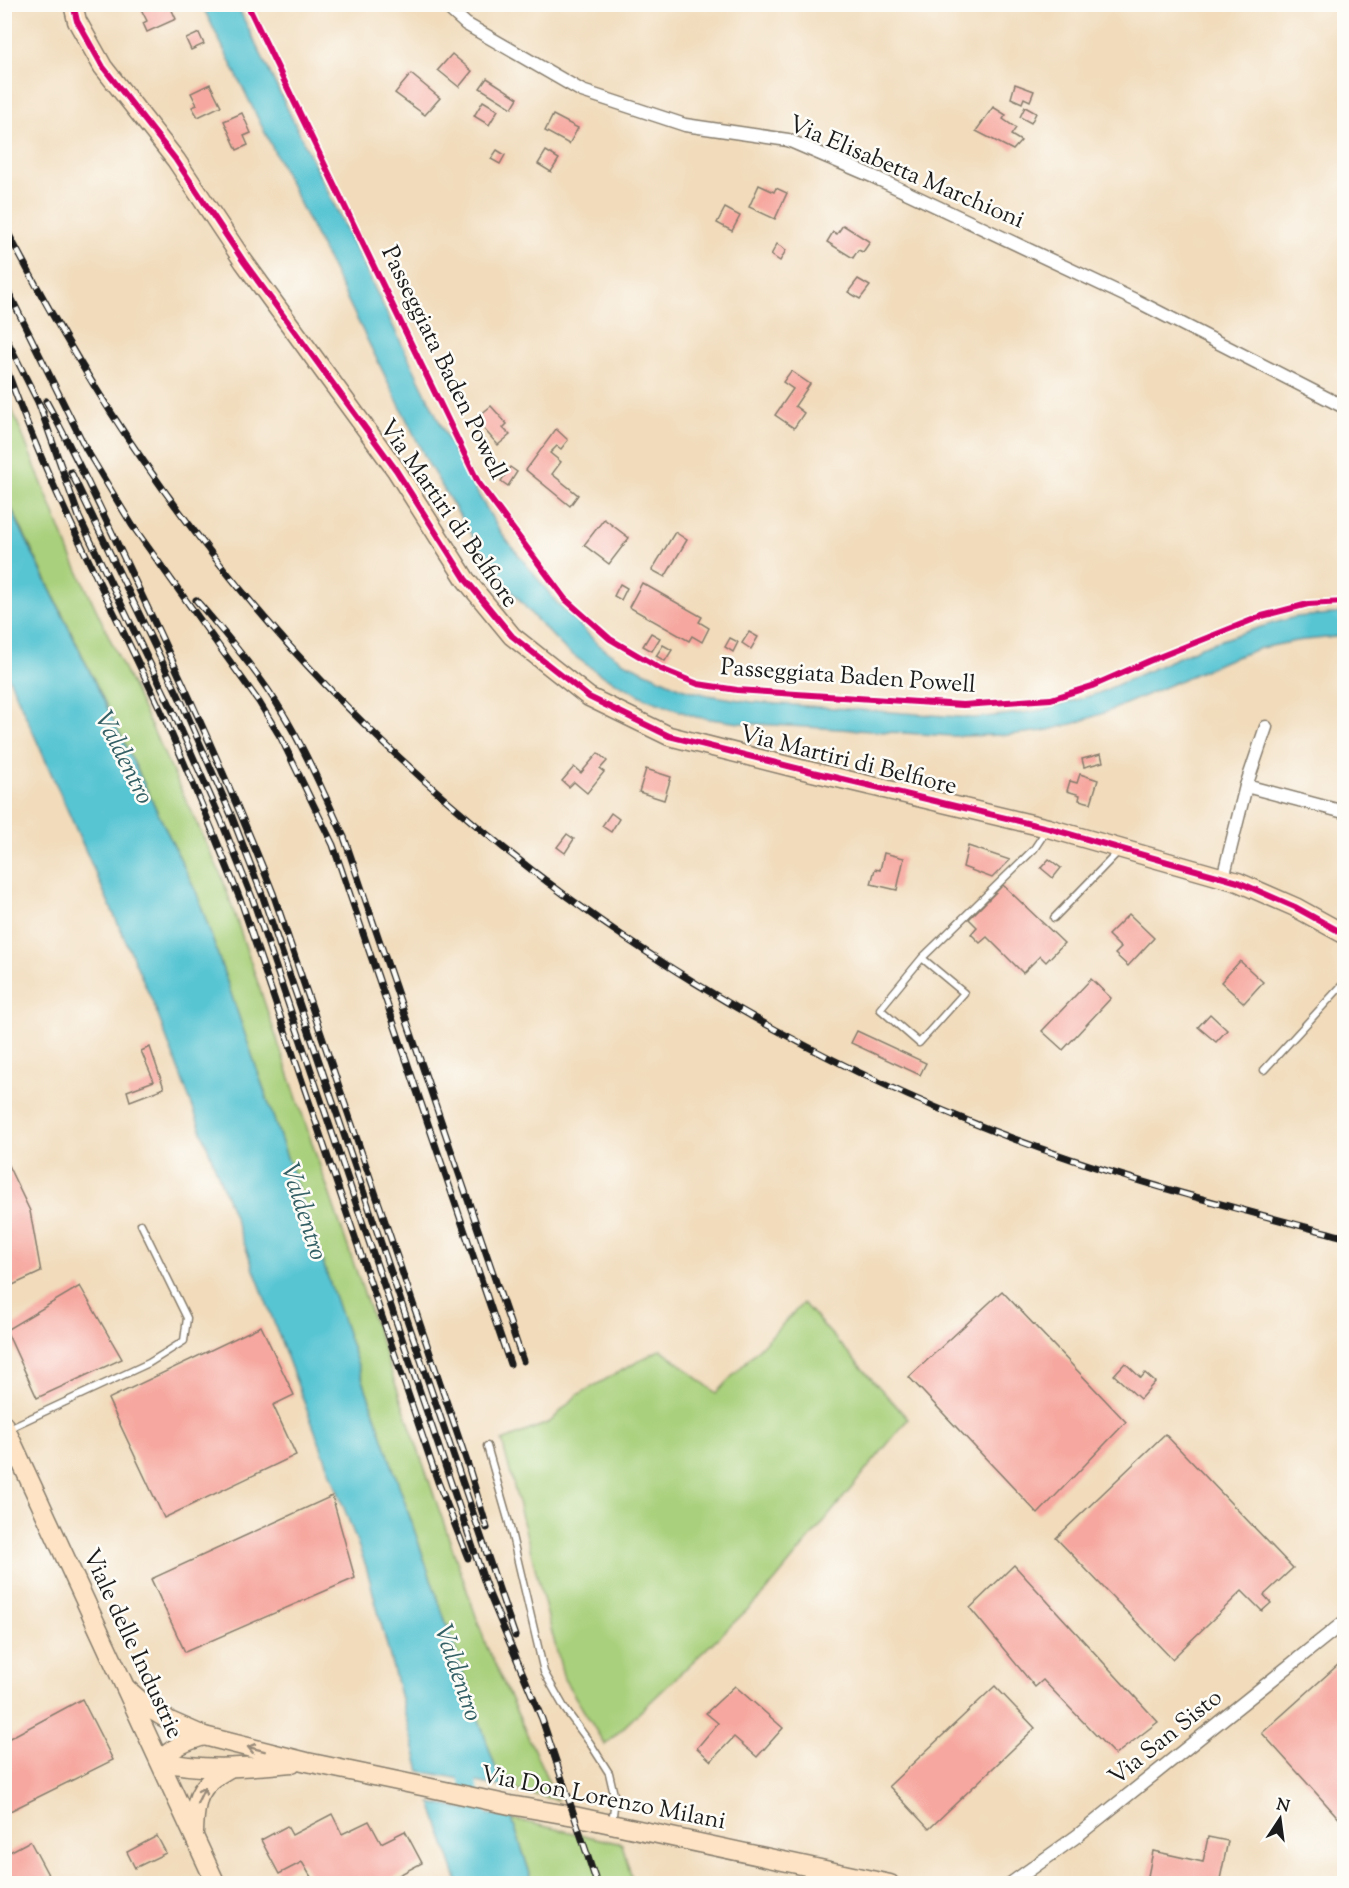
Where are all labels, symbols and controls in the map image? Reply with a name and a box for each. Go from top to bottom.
street label: Via Elisabetta Marchioni [783,108,1029,238]
street label: Passeggiata Baden Powell [372,241,515,486]
street label: Via Martiri di Belfiore [370,413,526,615]
street label: Passeggiata Baden Powell [719,651,977,703]
water label: Valdentro [84,705,162,811]
street label: Via Martiri di Belfiore [736,718,960,804]
water label: Valdentro [270,1159,336,1265]
street label: Viale delle Industrie [73,1544,191,1744]
water label: Valdentro [423,1620,491,1726]
street label: Via San Sisto [1102,1682,1230,1794]
one-way arrow [247,1742,266,1754]
street label: Via Don Lorenzo Milani [477,1759,729,1840]
one-way arrow [195,1786,207,1804]
north arrow [1250,1789,1310,1849]
text: N [1274,1794,1292,1820]

